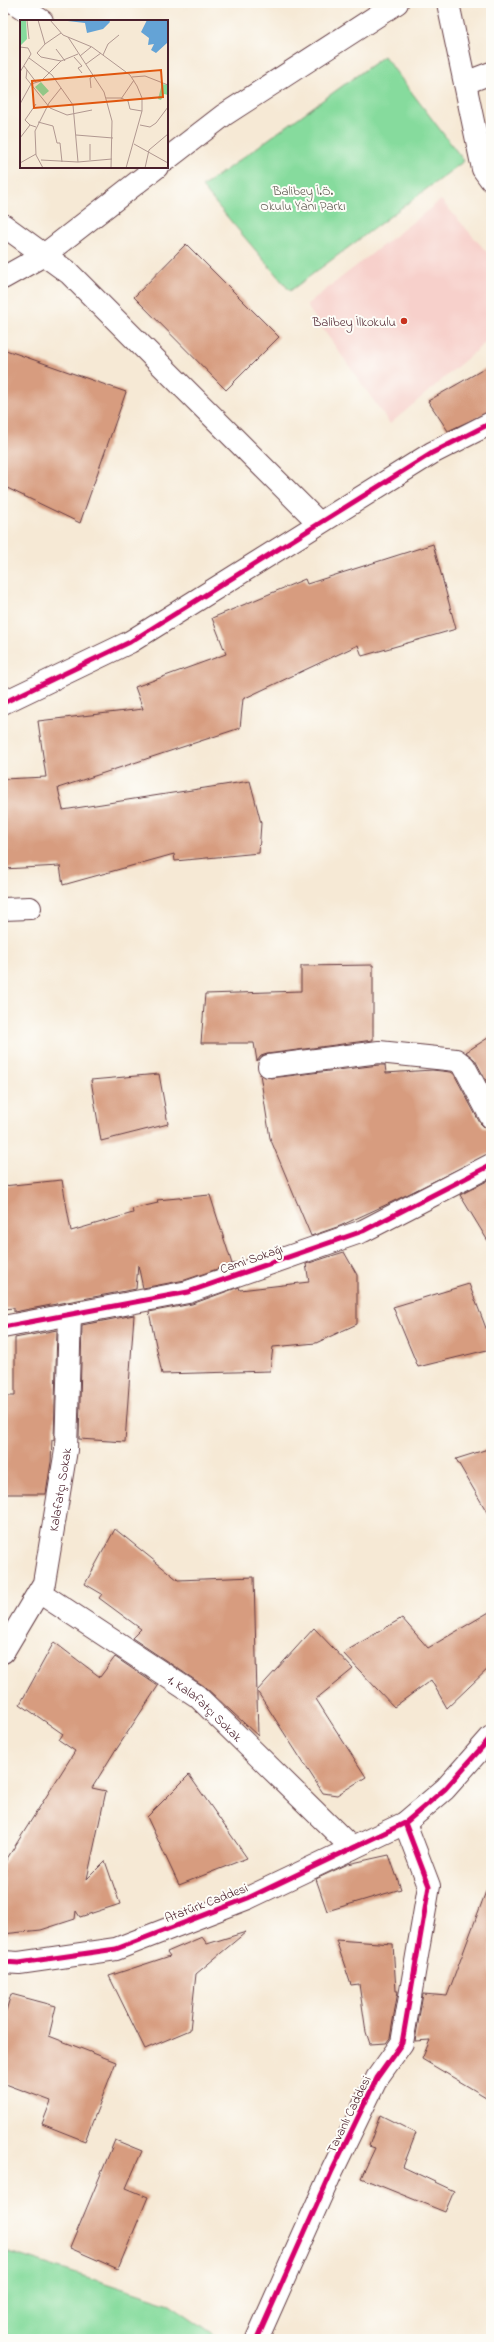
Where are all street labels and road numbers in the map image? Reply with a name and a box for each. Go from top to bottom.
street label: Cami Sokağı [217,1240,286,1280]
street label: Kalafatçı Sokak [45,1446,77,1533]
street label: 1. Kalafatçı Sokak [163,1671,246,1747]
street label: Atatürk Caddesi [162,1879,251,1928]
street label: Tavanlı Caddesi [322,2073,376,2157]

